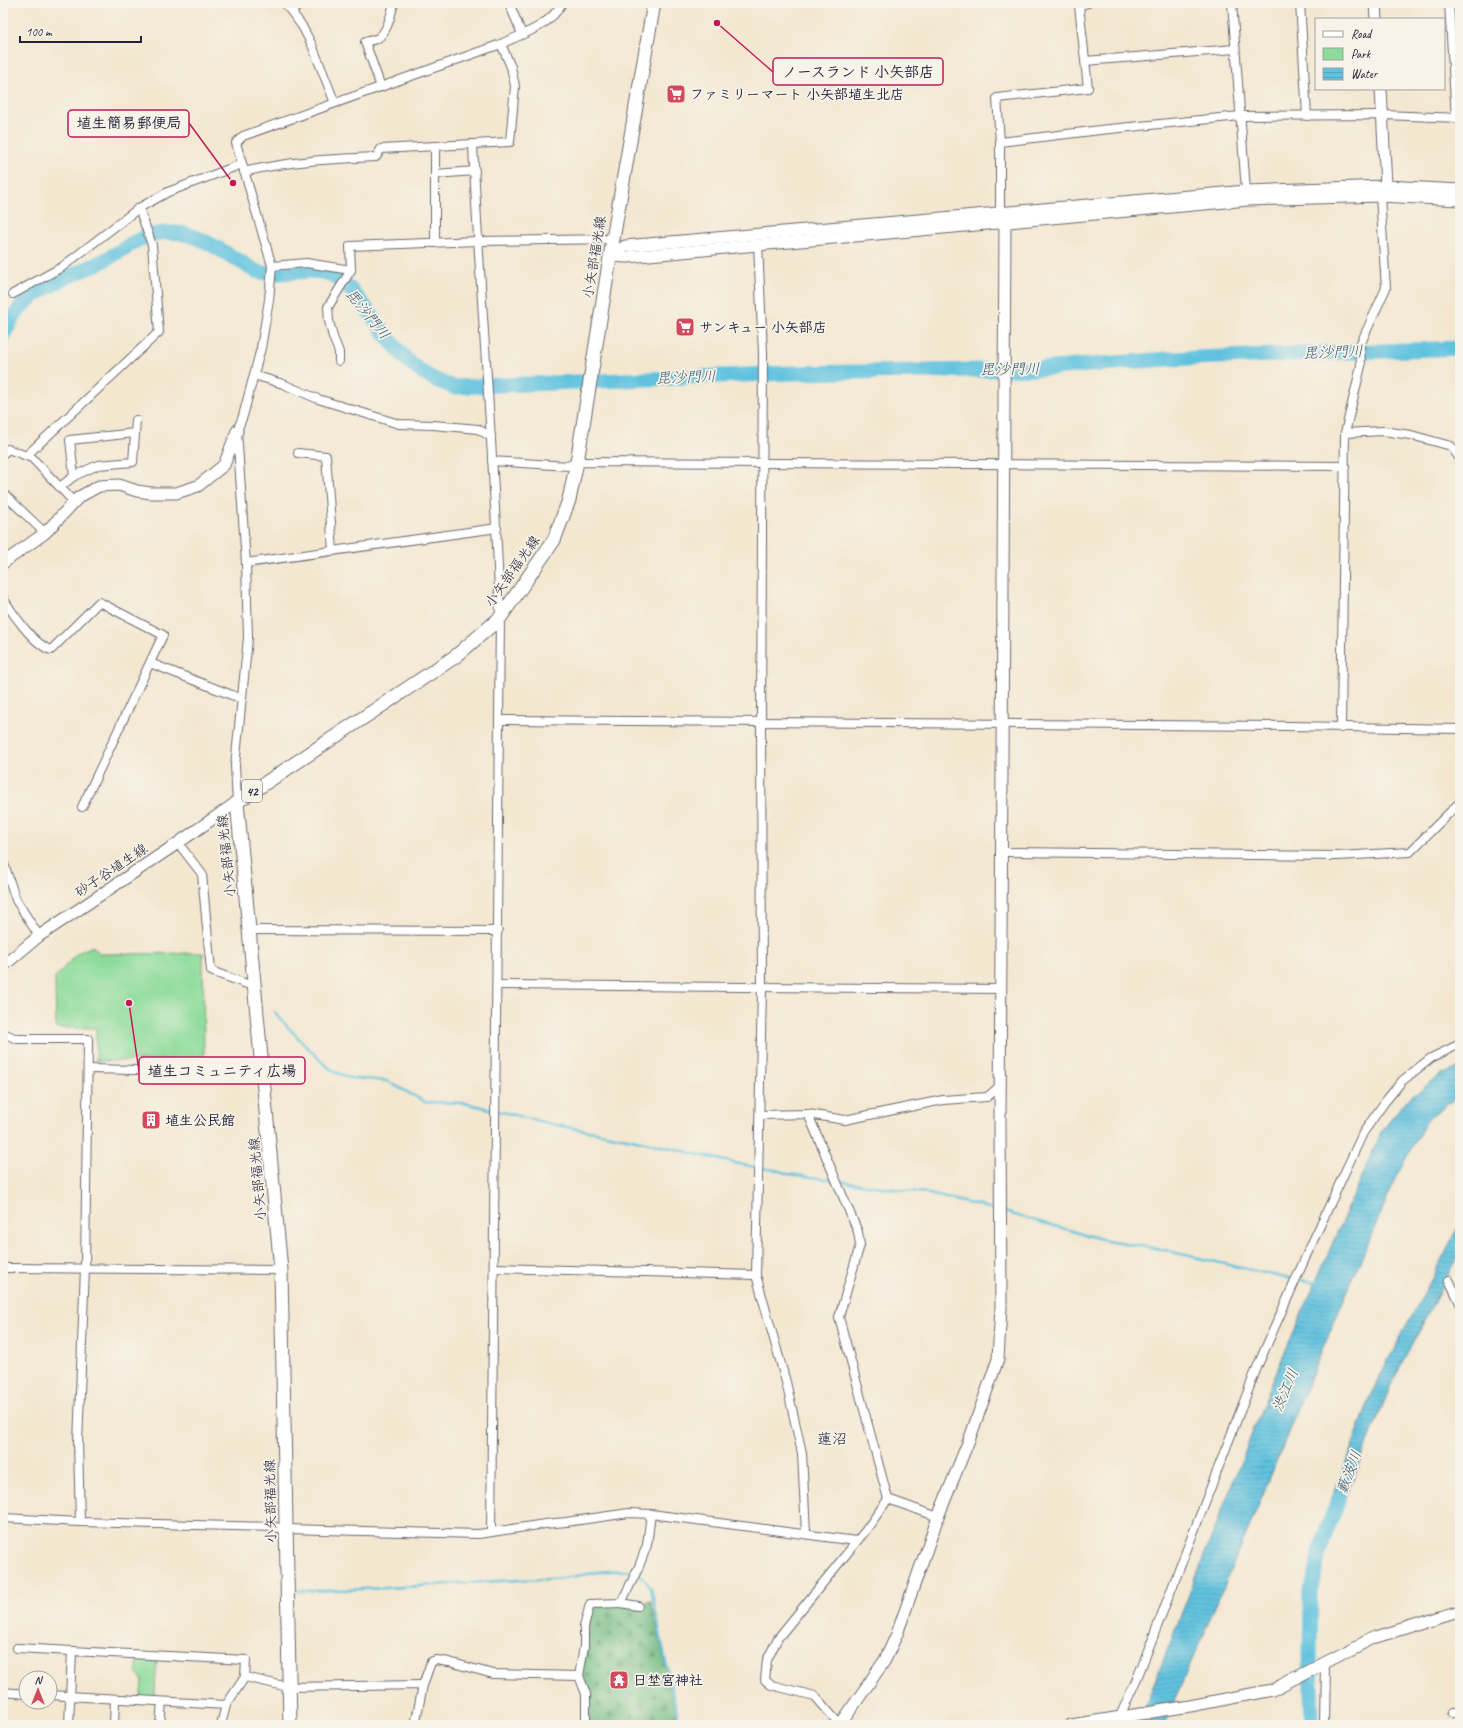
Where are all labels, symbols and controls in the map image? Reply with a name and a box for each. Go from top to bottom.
scale bar [20,18,141,44]
legend [1315,18,1445,90]
text: 100 m [26,24,53,40]
text: Road [1351,26,1373,42]
text: Park [1351,46,1372,62]
callout: ノースランド 小矢部店 [773,58,943,85]
text: ノースランド 小矢部店 [782,63,934,82]
text: Water [1351,66,1379,82]
supermarket icon: ファミリーマート 小矢部埴生北店 [665,83,687,105]
place label: ファミリーマート 小矢部埴生北店 [690,86,904,103]
callout: 埴生簡易郵便局 [68,110,189,137]
text: 埴生簡易郵便局 [76,114,182,133]
street label: 小矢部福光線 [580,214,609,300]
water label: 毘沙門川 [341,285,394,344]
supermarket icon: サンキュー 小矢部店 [674,316,696,338]
place label: サンキュー 小矢部店 [699,319,827,336]
water label: 毘沙門川 [1303,342,1363,363]
water label: 毘沙門川 [980,359,1040,380]
water label: 毘沙門川 [656,367,716,388]
street label: 小矢部福光線 [481,532,543,611]
road number: 42 [242,780,262,802]
street label: 小矢部福光線 [214,813,239,899]
street label: 砂子谷埴生線 [72,840,151,901]
callout: 埴生コミュニティ広場 [139,1057,305,1084]
text: 埴生コミュニティ広場 [147,1062,297,1081]
building icon: 埴生公民館 [140,1109,162,1131]
place label: 埴生公民館 [165,1112,235,1129]
street label: 小矢部福光線 [245,1136,270,1222]
water label: 渋江川 [1268,1366,1303,1415]
district label: 蓮沼 [817,1430,847,1449]
water label: 藪波川 [1333,1448,1366,1497]
street label: 小矢部福光線 [261,1459,280,1543]
temple icon: 日埜宮神社 [608,1669,630,1691]
north arrow [18,1670,58,1710]
place label: 日埜宮神社 [633,1672,703,1689]
text: N [35,1673,44,1687]

